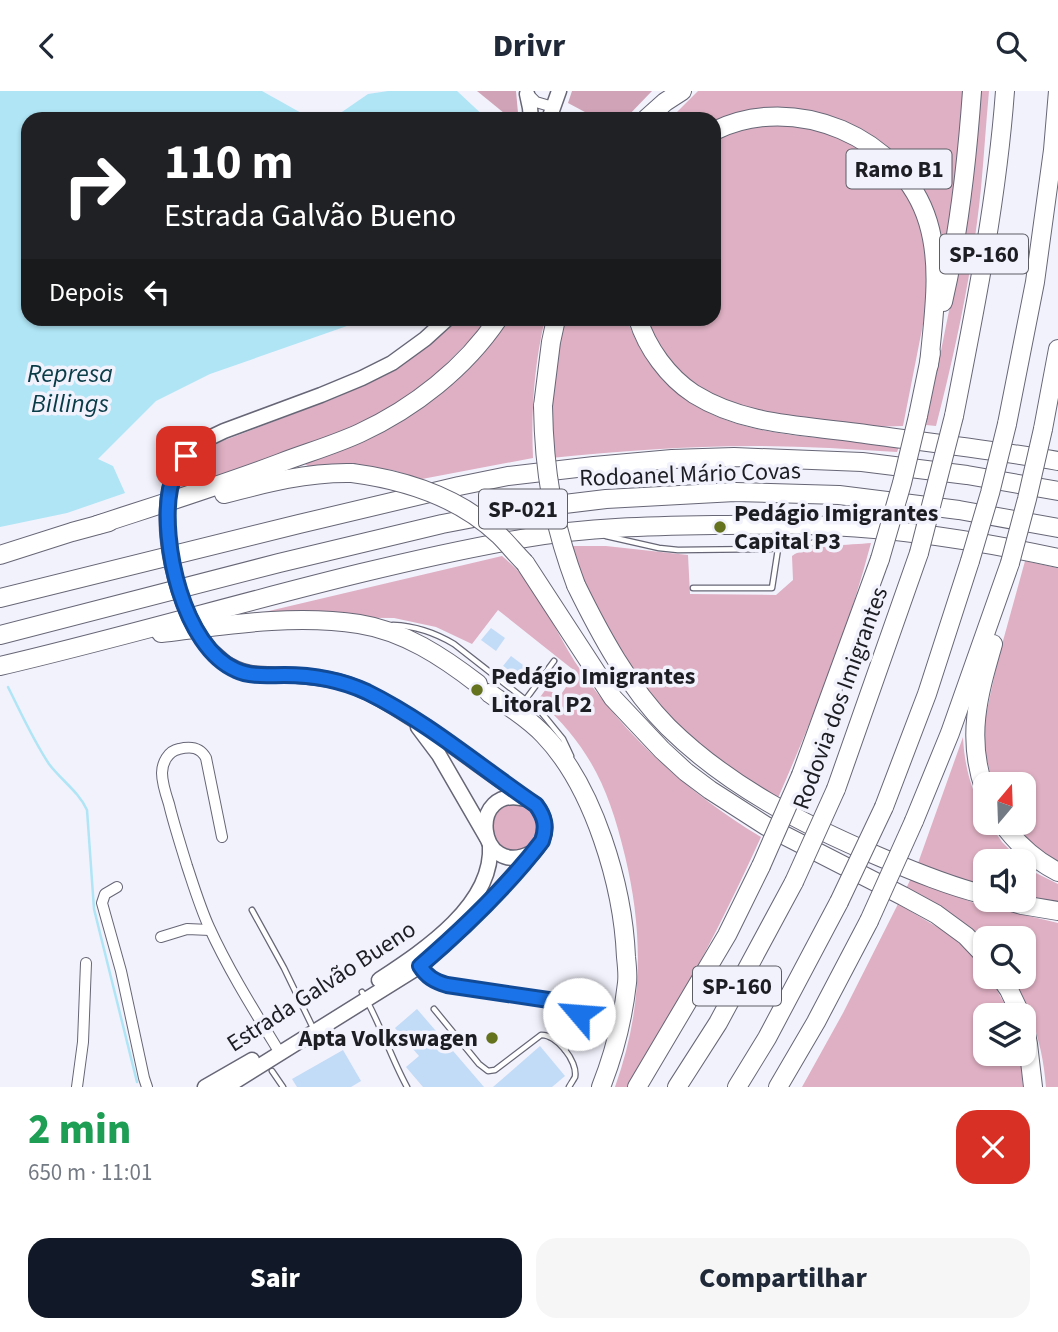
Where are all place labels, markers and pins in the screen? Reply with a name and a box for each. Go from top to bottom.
pin [156,426,216,486]
place label: Pedágio Imigrantes Capital P3 [734,496,939,559]
marker: Pedágio Imigrantes Capital P3 [712,519,728,535]
place label: Pedágio Imigrantes Litoral P2 [491,659,696,722]
marker: Pedágio Imigrantes Litoral P2 [469,682,485,698]
place label: Apta Volkswagen [298,1021,478,1056]
marker: Apta Volkswagen [484,1030,500,1046]

